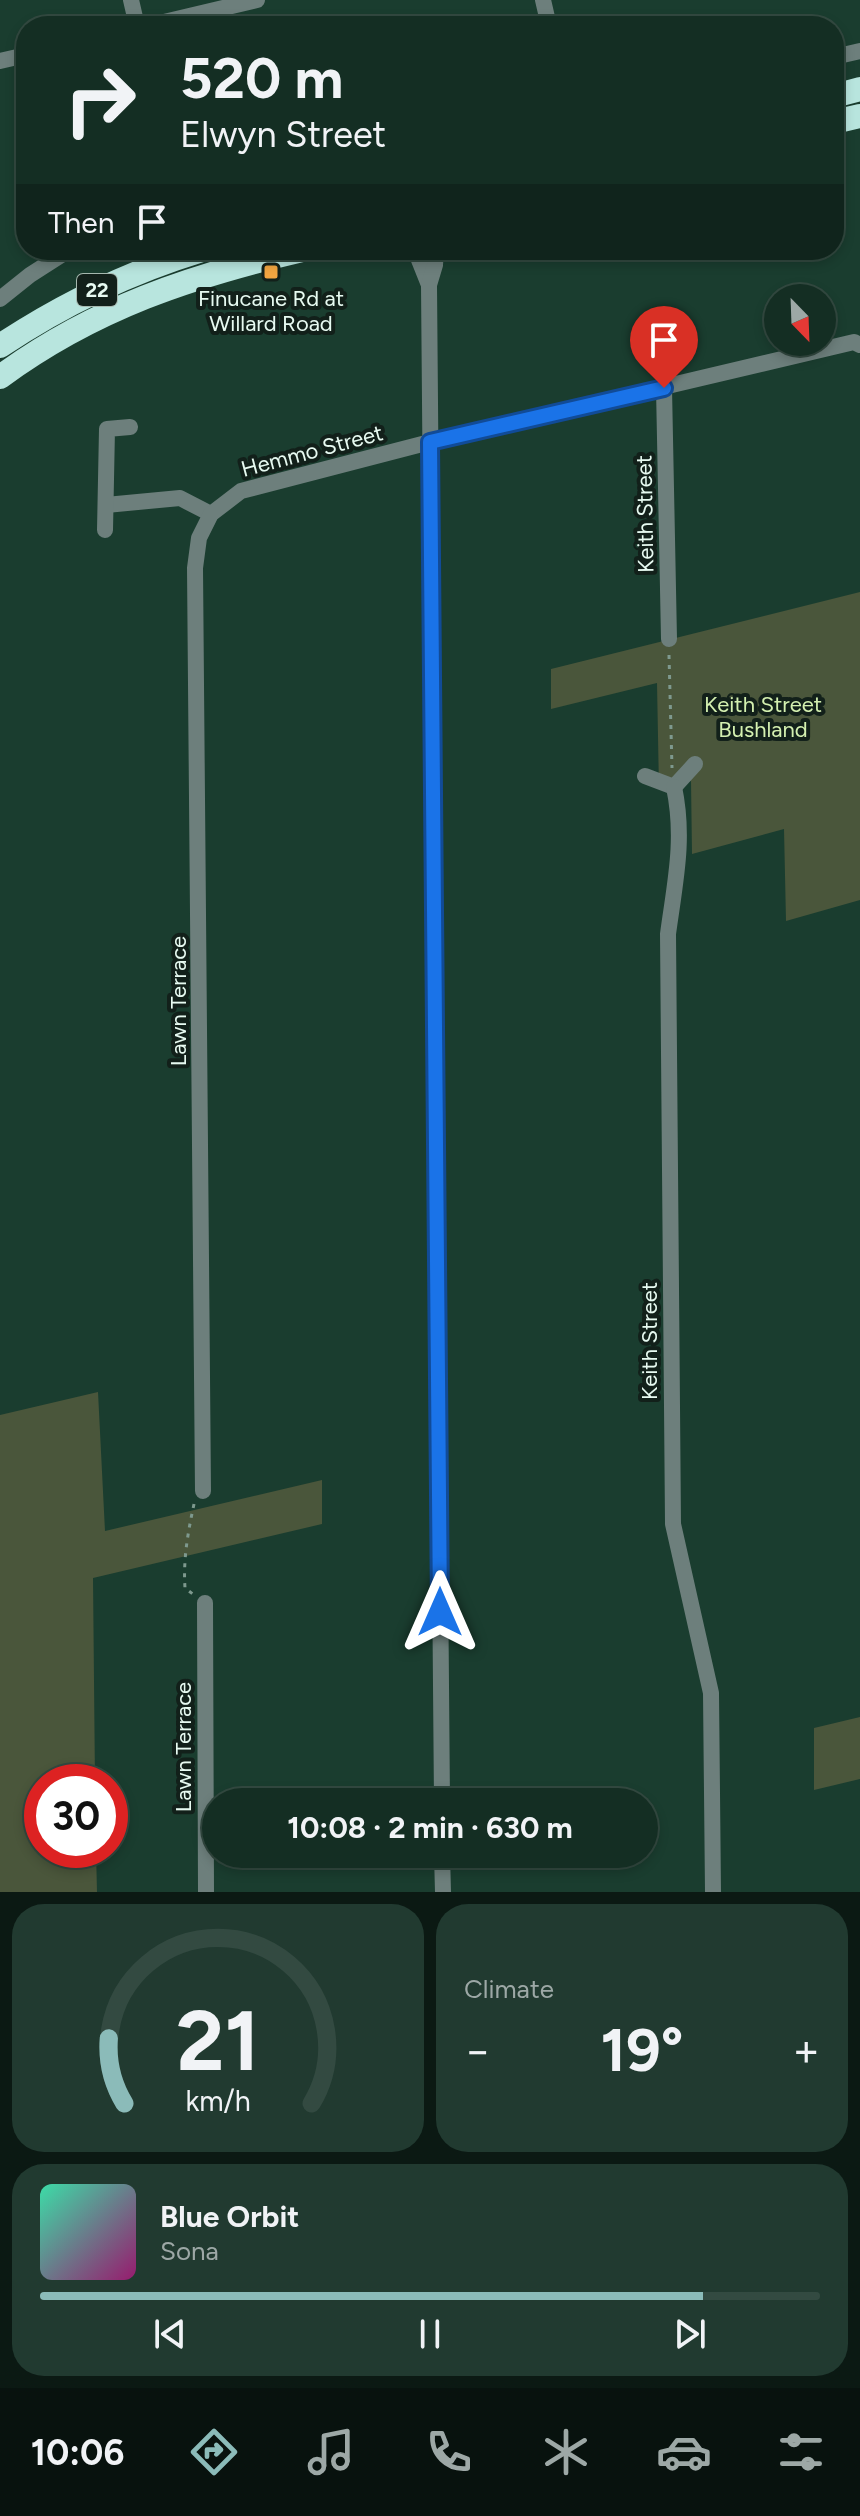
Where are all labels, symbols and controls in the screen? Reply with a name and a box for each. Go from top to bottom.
text: 520 m [180,45,343,112]
icon: right [48,48,152,152]
text: Elwyn Street [180,113,386,156]
icon: arrive [130,200,174,244]
text: Then [48,204,114,241]
marker: Finucane Rd at Willard Road [262,263,280,281]
road number: 22 [77,274,117,306]
north arrow [764,284,836,356]
map controls [764,284,836,356]
place label: Finucane Rd at Willard Road [198,285,344,337]
pin [630,306,698,388]
icon: arrive [642,318,686,362]
street label: Hemmo Street [238,419,386,483]
street label: Keith Street [630,455,660,573]
park label: Keith Street Bushland [704,691,822,743]
street label: Lawn Terrace [165,936,192,1066]
street label: Keith Street [636,1282,663,1400]
position arrow [398,1570,482,1654]
street label: Lawn Terrace [170,1682,197,1812]
speed limit sign: 30 [24,1764,128,1868]
text: 10:08 · 2 min · 630 m [287,1809,573,1846]
text: Climate [464,1973,554,2005]
text: 21 [176,1991,260,2091]
text: 19° [601,2014,683,2086]
text: − [464,2024,491,2077]
text: + [793,2024,820,2077]
text: km/h [185,2084,251,2118]
text: Blue Orbit [160,2198,299,2235]
text: Sona [160,2235,219,2267]
icon: previous [148,2312,192,2356]
icon: pause [408,2312,452,2356]
icon: next [668,2312,712,2356]
icon: directions [186,2424,242,2480]
icon: music [303,2424,359,2480]
icon: phone [421,2424,477,2480]
icon: climate [538,2424,594,2480]
icon: car [656,2424,712,2480]
icon: filters [773,2424,829,2480]
text: 10:06 [31,2431,124,2474]

